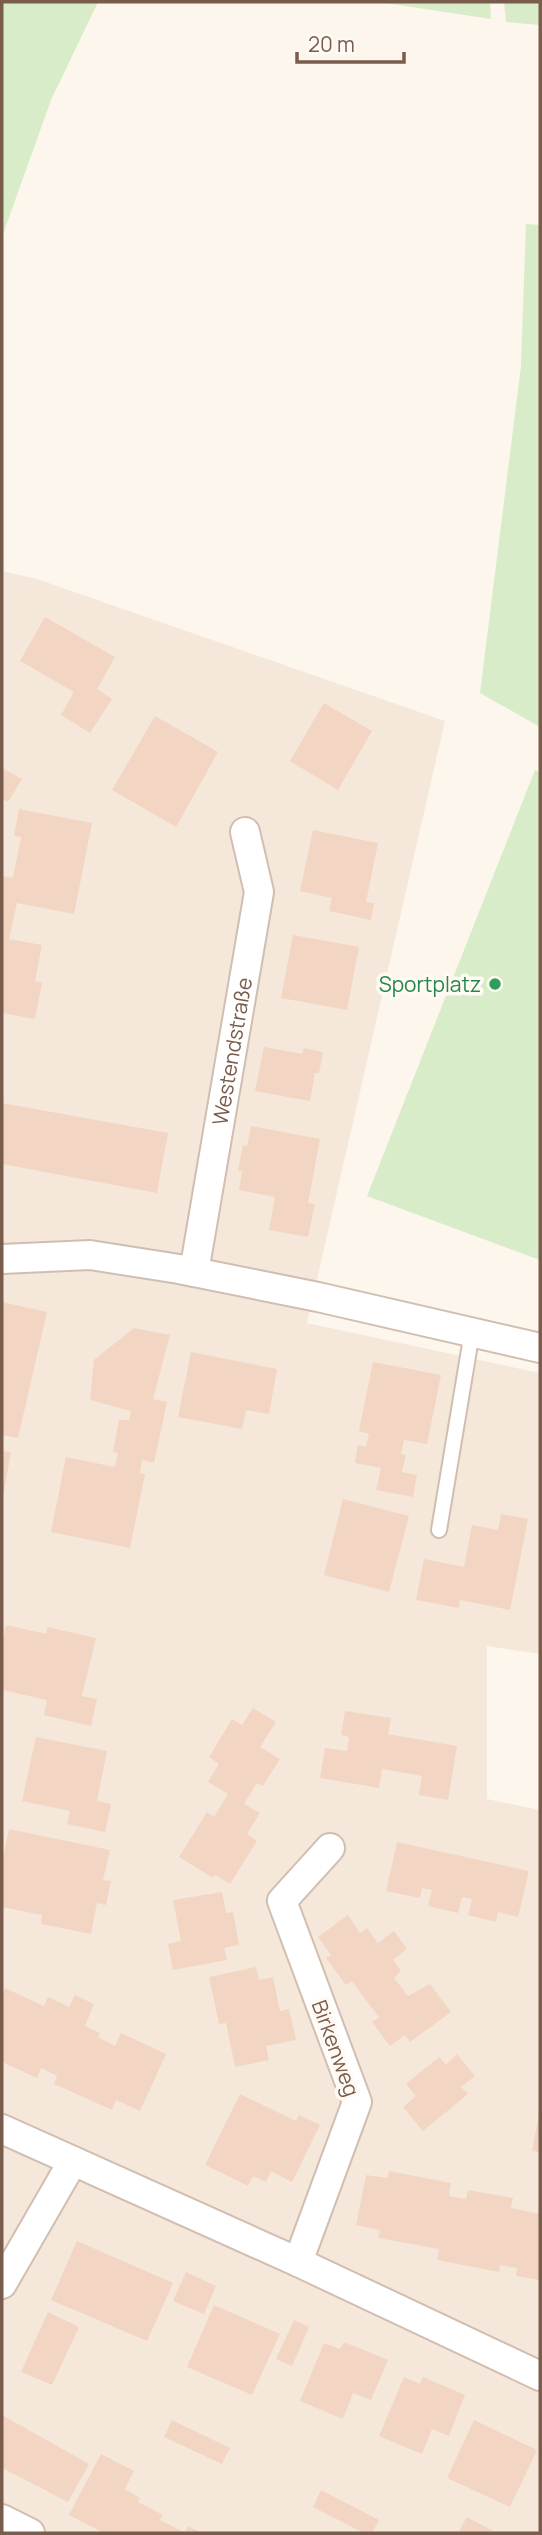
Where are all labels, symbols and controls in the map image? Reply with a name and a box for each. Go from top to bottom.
scale bar [297,21,404,65]
text: 20 m [308,30,355,58]
place label: Sportplatz [379,970,481,998]
street label: Westendstraße [205,975,258,1127]
marker: Sportplatz [487,976,503,992]
street label: Birkenweg [306,1996,366,2100]

